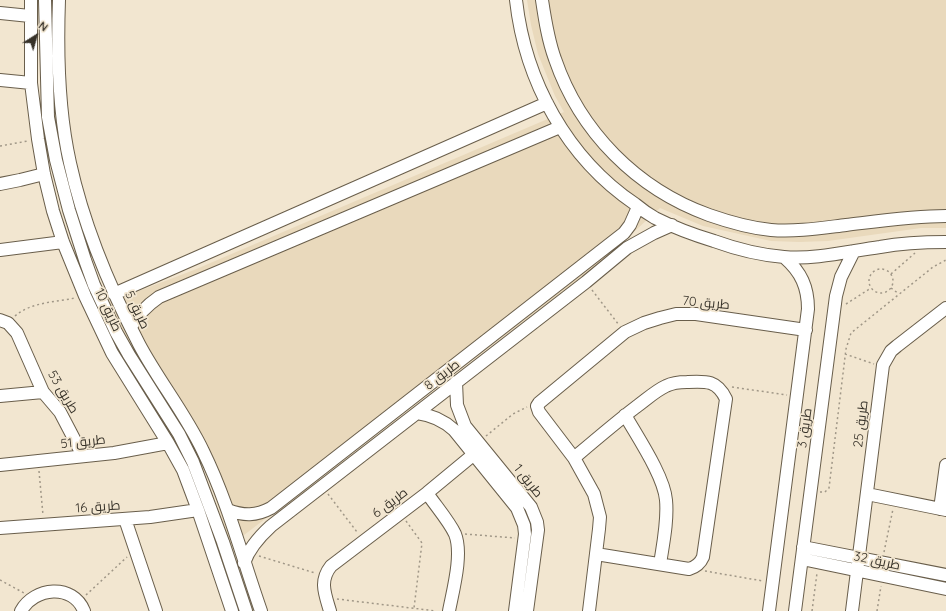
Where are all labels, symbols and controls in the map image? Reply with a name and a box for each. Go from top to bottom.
north arrow [16,16,56,56]
text: N [36,18,51,34]
street label: طريق 10 [91,286,125,334]
street label: طريق 5 [121,288,153,332]
street label: طريق 70 [682,293,730,313]
street label: طريق 8 [421,356,463,394]
street label: طريق 53 [44,368,82,416]
street label: طريق 25 [850,399,872,449]
street label: طريق 3 [794,407,816,449]
street label: طريق 51 [60,432,106,452]
street label: طريق 1 [510,461,546,501]
street label: طريق 6 [369,485,411,521]
street label: طريق 16 [75,498,121,516]
street label: طريق 32 [852,548,902,574]

